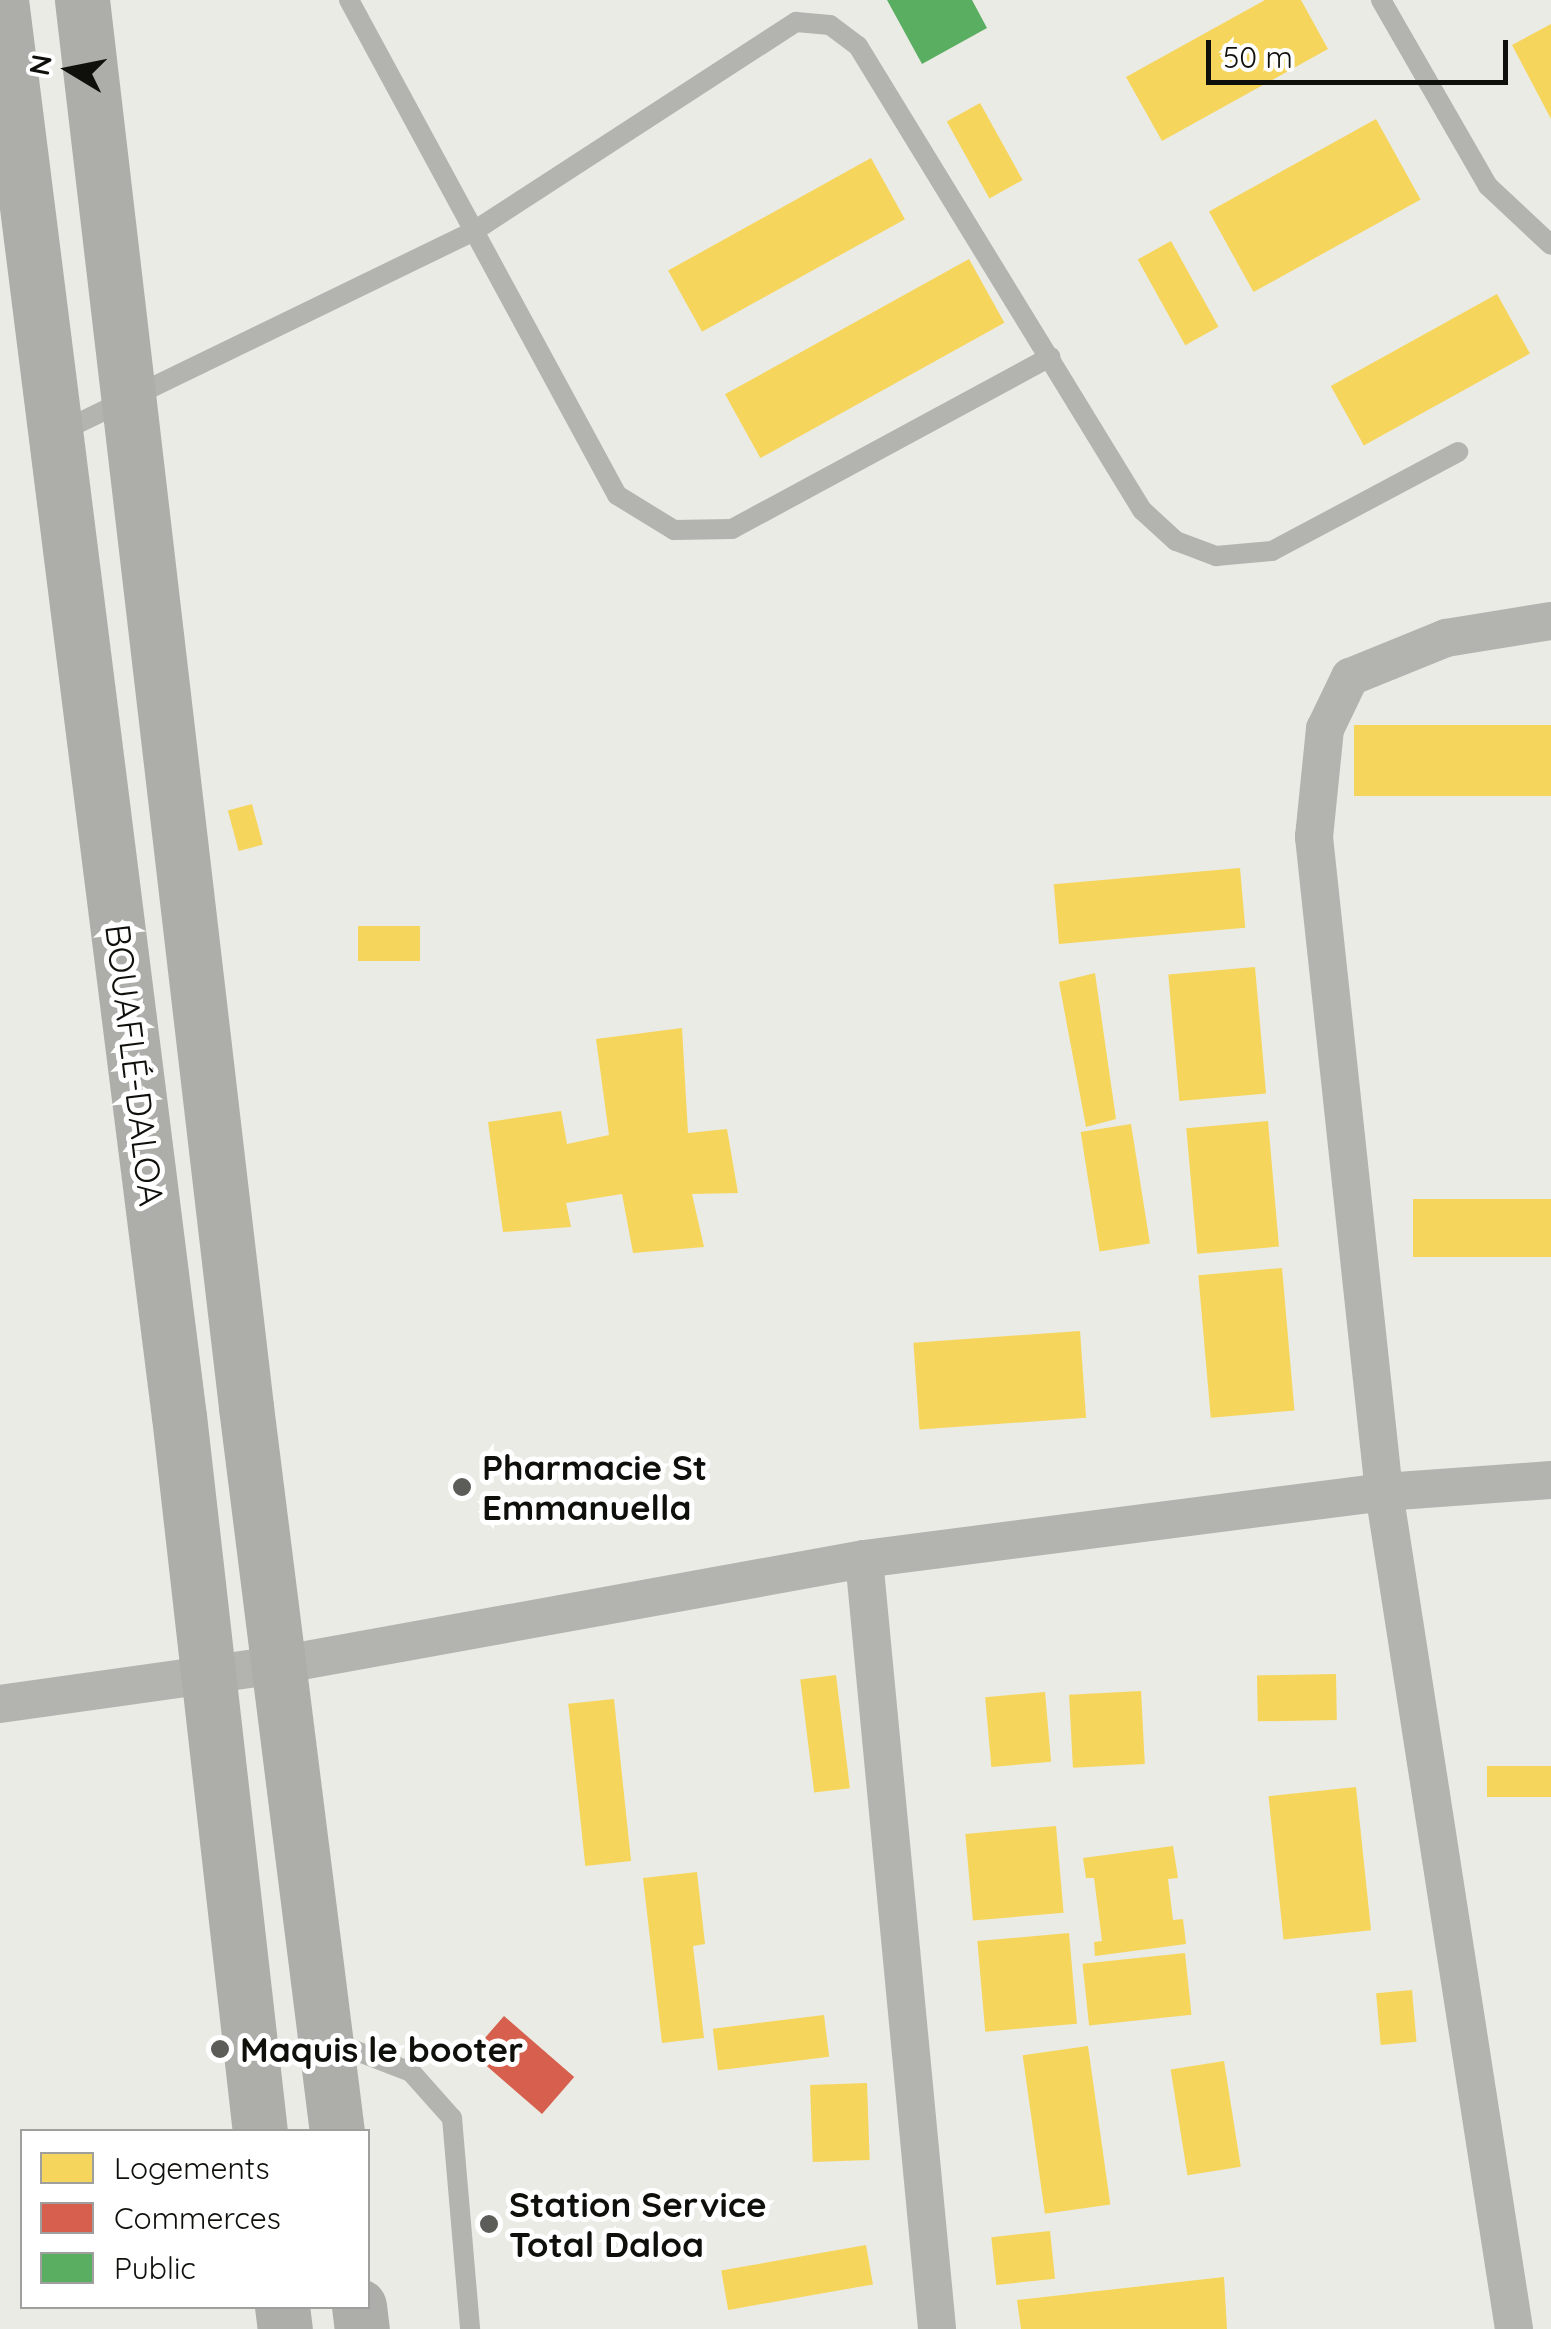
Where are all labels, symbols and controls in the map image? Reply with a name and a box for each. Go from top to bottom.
north arrow [20,20,120,120]
scale bar [1211,20,1514,82]
text: 50 m [1223,38,1293,76]
text: N [21,52,59,78]
street label: BOUAFLÉ-DALOA [97,922,173,1208]
place label: Pharmacie St Emmanuella [482,1446,707,1528]
marker: Pharmacie St Emmanuella [451,1476,473,1498]
place label: Maquis le booter [240,2028,523,2070]
marker: Maquis le booter [209,2038,231,2060]
legend [20,2129,370,2309]
text: Logements [114,2149,270,2187]
place label: Station Service Total Daloa [509,2183,767,2265]
text: Commerces [114,2199,281,2237]
marker: Station Service Total Daloa [478,2213,500,2235]
text: Public [114,2249,196,2287]

